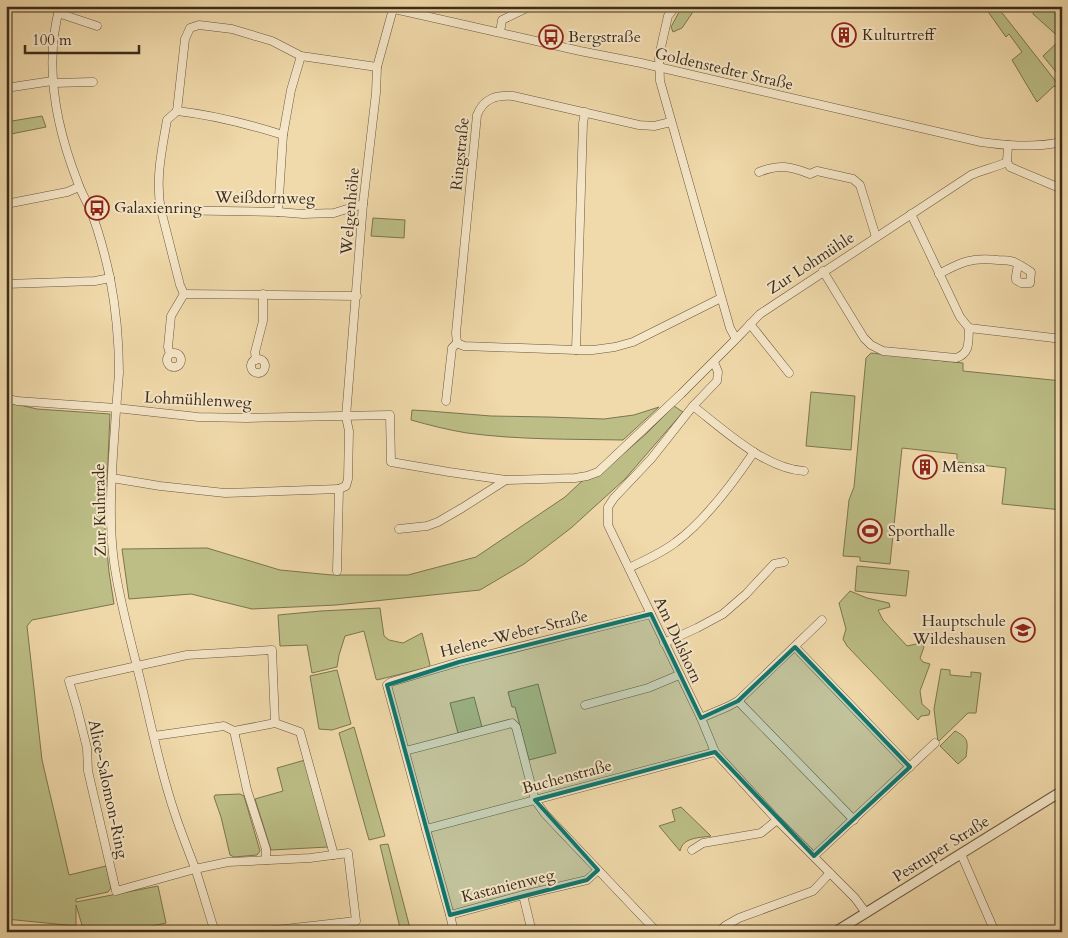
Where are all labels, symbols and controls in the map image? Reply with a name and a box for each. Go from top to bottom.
scale bar [25,22,139,54]
building icon: Kulturtreff [831,22,857,48]
bus stop icon: Bergstraße [538,24,564,50]
place label: Kulturtreff [862,24,937,46]
place label: Bergstraße [568,26,641,48]
text: 100 m [32,30,72,50]
street label: Goldenstedter Straße [653,42,795,96]
street label: Ringstraße [445,116,475,192]
street label: Welgenhöhe [335,166,365,257]
street label: Weißdornweg [214,186,315,210]
bus stop icon: Galaxienring [84,195,110,221]
place label: Galaxienring [114,197,202,219]
street label: Zur Lohmühle [763,227,859,299]
street label: Lohmühlenweg [144,386,252,414]
building icon: Mensa [912,454,938,480]
place label: Mensa [942,456,986,478]
street label: Zur Kuhtrade [88,463,112,557]
sports icon: Sporthalle [857,518,883,544]
place label: Sporthalle [888,520,955,542]
street label: Am Dulshorn [648,593,708,687]
street label: Helene-Weber-Straße [438,605,590,663]
place label: Hauptschule Wildeshausen [911,610,1006,650]
school or university icon: Hauptschule Wildeshausen [1010,617,1036,643]
street label: Alice-Salomon-Ring [83,718,133,860]
street label: Buchenstraße [520,754,614,800]
street label: Pestruper Straße [888,810,994,888]
street label: Kastanienweg [459,864,557,908]

